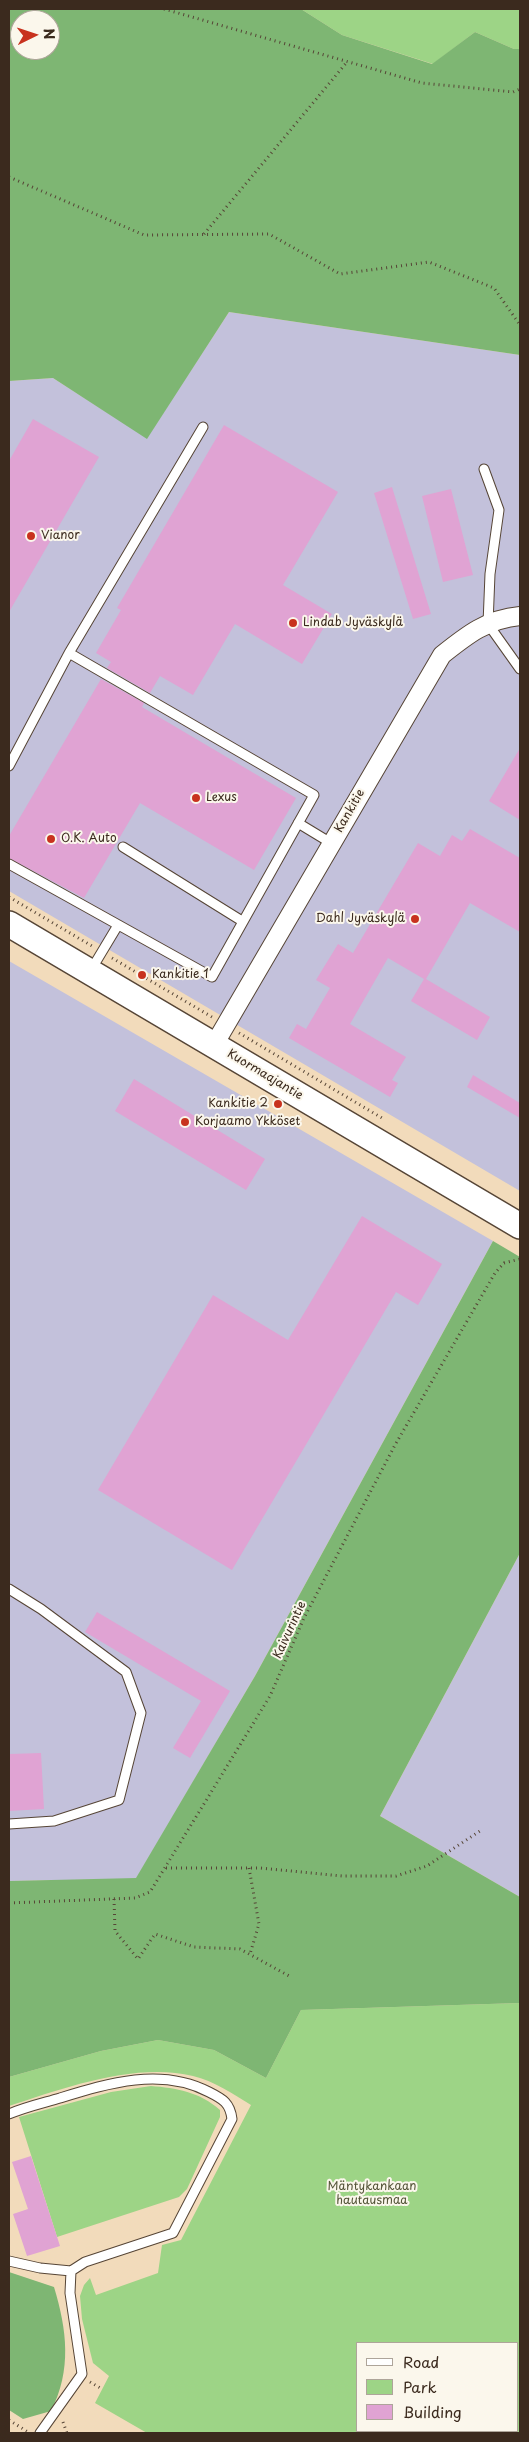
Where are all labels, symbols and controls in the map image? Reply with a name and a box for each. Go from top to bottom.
north arrow [10,10,60,60]
text: N [39,28,60,40]
place label: Vianor [41,529,80,543]
marker: Vianor [25,530,37,542]
place label: Lindab Jyväskylä [303,616,403,630]
marker: Lindab Jyväskylä [287,617,299,629]
street label: Kankitie [332,787,368,835]
place label: Lexus [206,791,237,805]
marker: Lexus [190,792,202,804]
place label: O.K. Auto [61,832,117,846]
marker: O.K. Auto [45,833,57,845]
place label: Dahl Jyväskylä [316,912,405,926]
marker: Dahl Jyväskylä [409,913,421,925]
place label: Kankitie 1 [152,968,209,982]
marker: Kankitie 1 [136,969,148,981]
street label: Kuormaajantie [225,1047,305,1103]
place label: Kankitie 2 [208,1097,268,1111]
marker: Kankitie 2 [272,1098,284,1110]
place label: Korjaamo Ykköset [195,1115,300,1129]
marker: Korjaamo Ykköset [179,1116,191,1128]
street label: Kaivurintie [270,1599,310,1661]
park label: Mäntykankaan hautausmaa [327,2180,417,2208]
legend [356,2342,519,2432]
text: Road [403,2350,439,2373]
text: Park [403,2375,437,2398]
text: Building [403,2400,462,2423]

